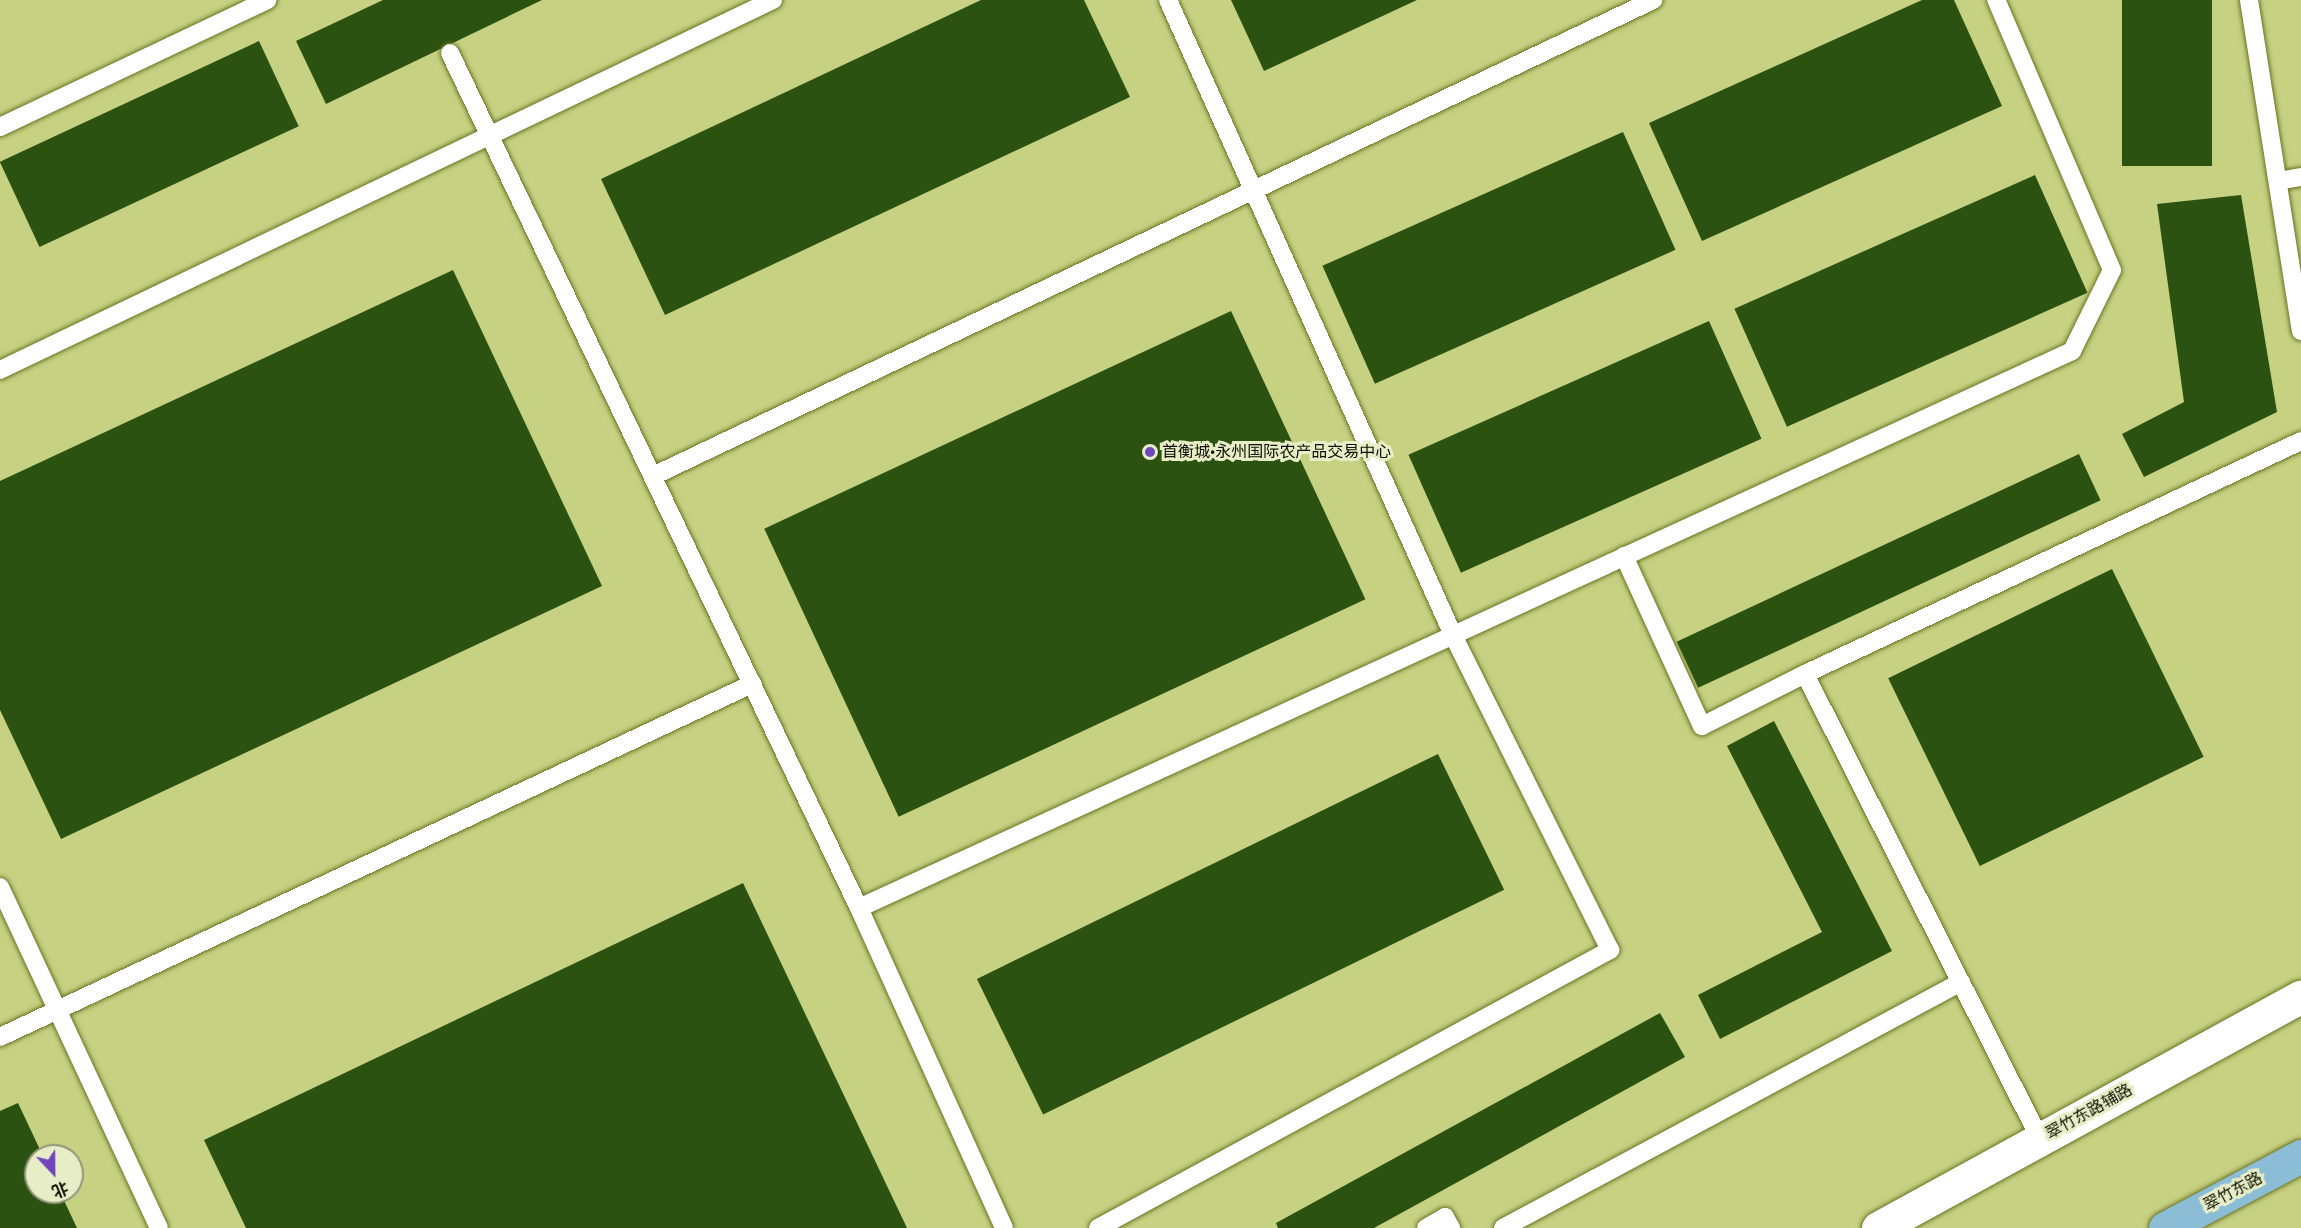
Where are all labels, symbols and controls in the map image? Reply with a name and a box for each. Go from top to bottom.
place label: 首衡城·永州国际农产品交易中心 [1162,442,1391,462]
marker: 首衡城·永州国际农产品交易中心 [1143,445,1157,459]
street label: 翠竹东路辅路 [2042,1080,2136,1144]
north arrow [24,1144,84,1204]
street label: 翠竹东路 [2200,1169,2266,1215]
text: 北 [49,1177,71,1201]

